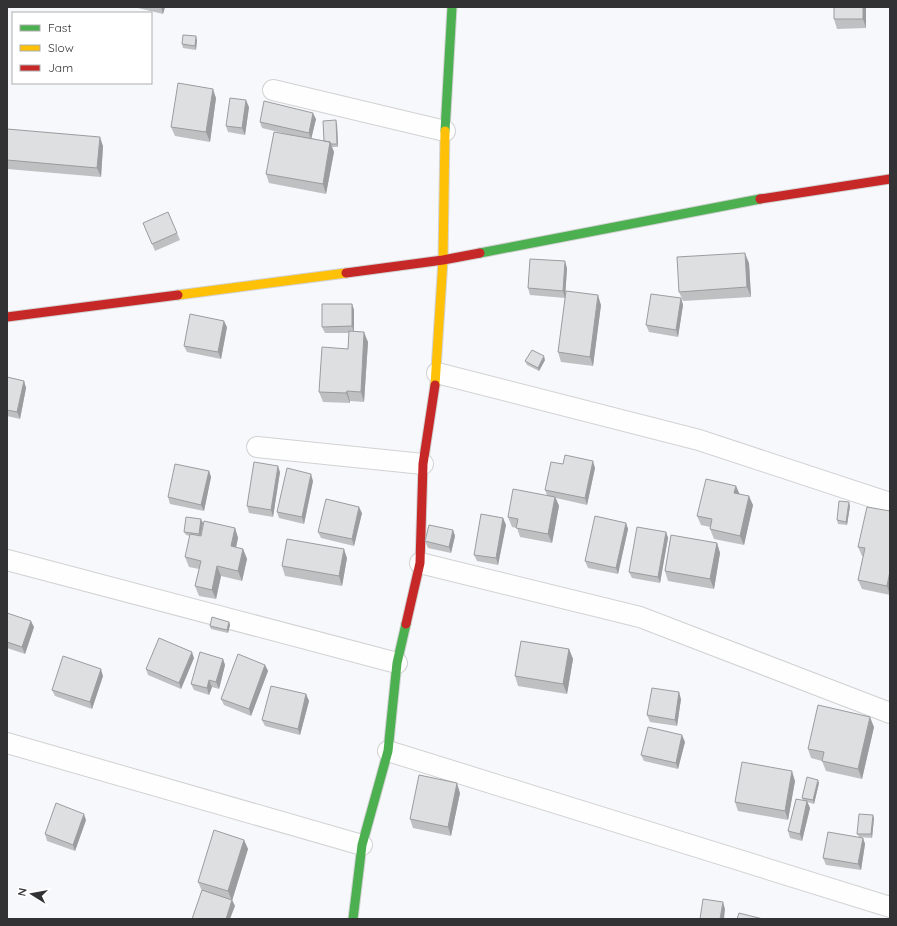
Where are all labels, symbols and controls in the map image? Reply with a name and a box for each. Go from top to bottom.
legend [12,12,152,84]
text: Fast [48,20,72,35]
text: Slow [48,40,74,55]
text: Jam [48,60,73,75]
north arrow [12,874,52,914]
text: N [15,887,30,897]

